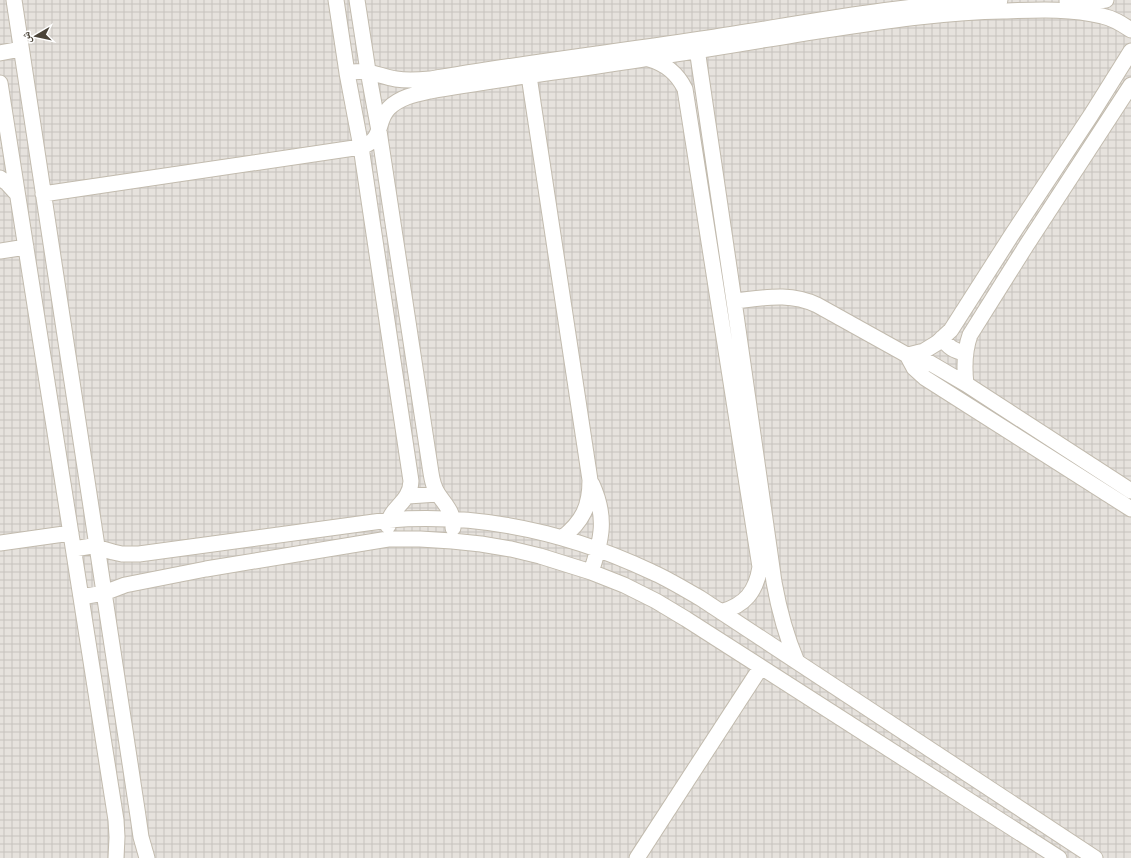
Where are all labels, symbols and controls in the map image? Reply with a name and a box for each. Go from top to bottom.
north arrow [16,16,56,56]
text: ش [18,30,35,44]

